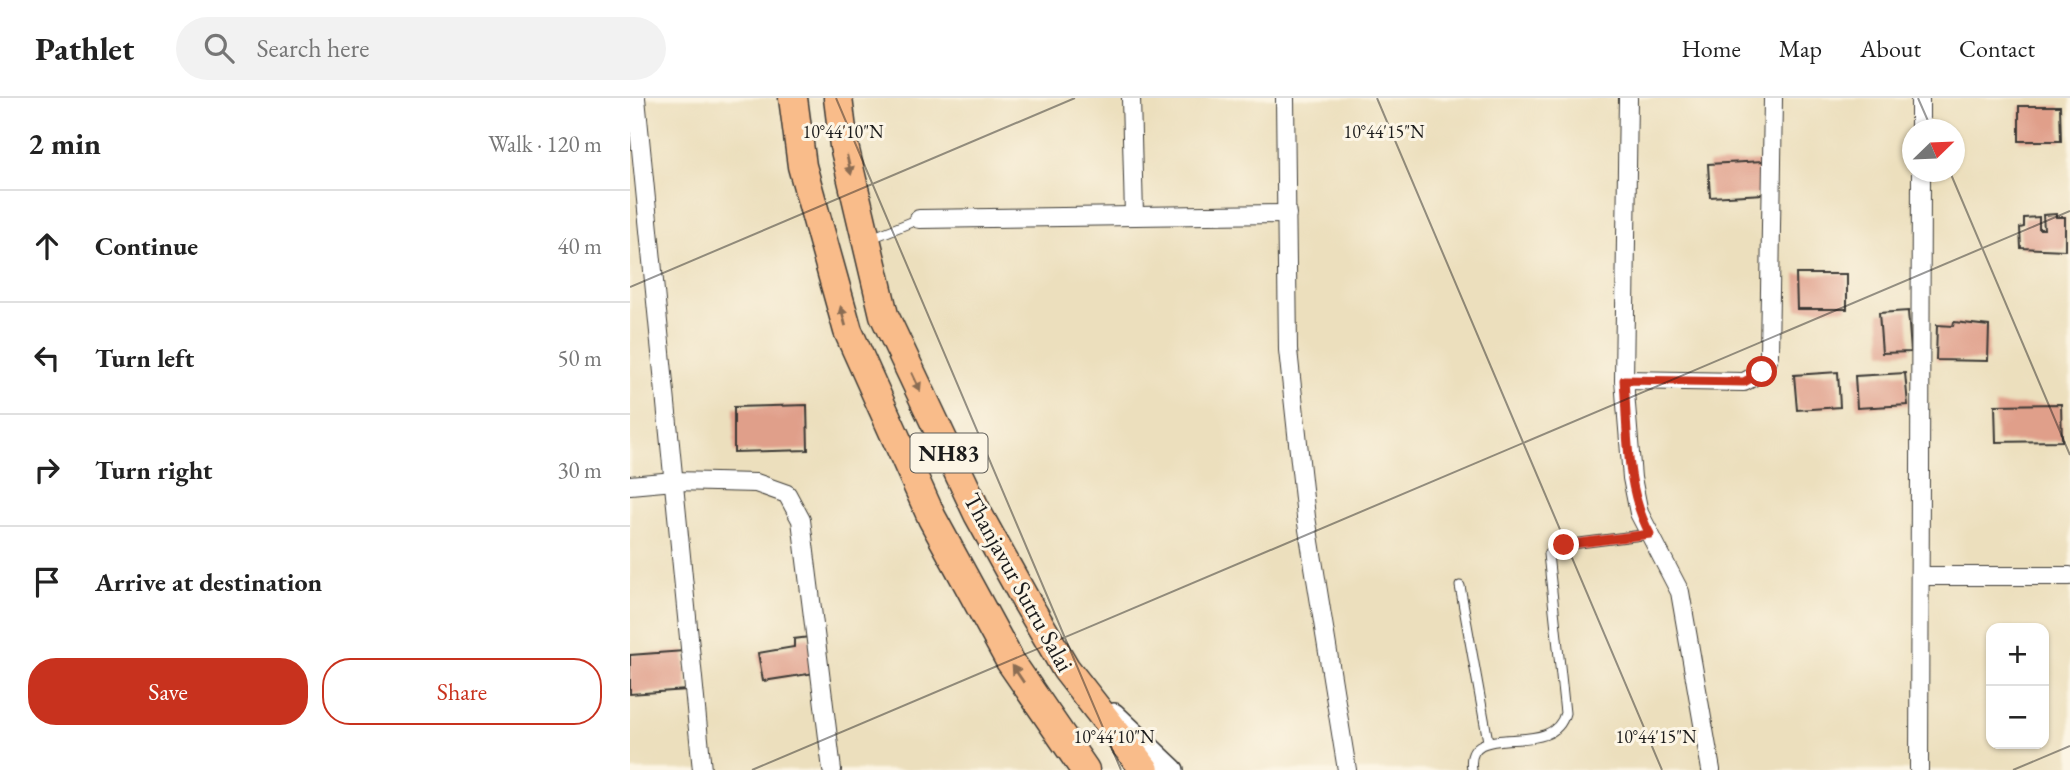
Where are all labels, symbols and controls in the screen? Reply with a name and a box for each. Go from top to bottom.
search box [176,17,666,80]
text: Pathlet [35,27,134,70]
icon: search [200,29,238,67]
text: Search here [256,31,369,65]
text: Home [1681,33,1741,64]
text: Map [1779,33,1822,64]
text: About [1860,33,1921,64]
text: Contact [1959,33,2035,64]
north arrow [1902,119,1965,182]
text: 10°44'10"N [803,120,884,143]
text: 10°44'15"N [1344,120,1425,143]
text: 2 min [28,124,101,163]
text: Walk · 120 m [488,129,602,159]
one-way arrow [844,154,855,176]
icon: ahead [28,227,66,265]
text: Continue [95,229,198,263]
text: 40 m [557,231,602,261]
one-way arrow [838,305,848,326]
icon: left [28,339,66,377]
text: Turn left [95,341,194,375]
text: 50 m [557,343,602,373]
route start [1746,356,1777,387]
one-way arrow [910,372,921,392]
road number: NH83 [910,434,988,472]
icon: right [28,451,66,489]
text: Turn right [95,453,213,487]
text: 30 m [557,455,602,485]
street label: Thanjavur Sutru Salai [957,487,1081,677]
route end [1548,529,1579,560]
icon: arrive [28,563,66,601]
text: Arrive at destination [95,565,322,599]
map controls [1986,623,2049,749]
button: + [1986,623,2049,686]
button: Save [28,658,308,725]
button: Share [322,658,602,725]
one-way arrow [1012,664,1025,683]
button: − [1986,686,2049,749]
text: 10°44'10"N [1074,725,1155,748]
text: 10°44'15"N [1616,725,1697,748]

